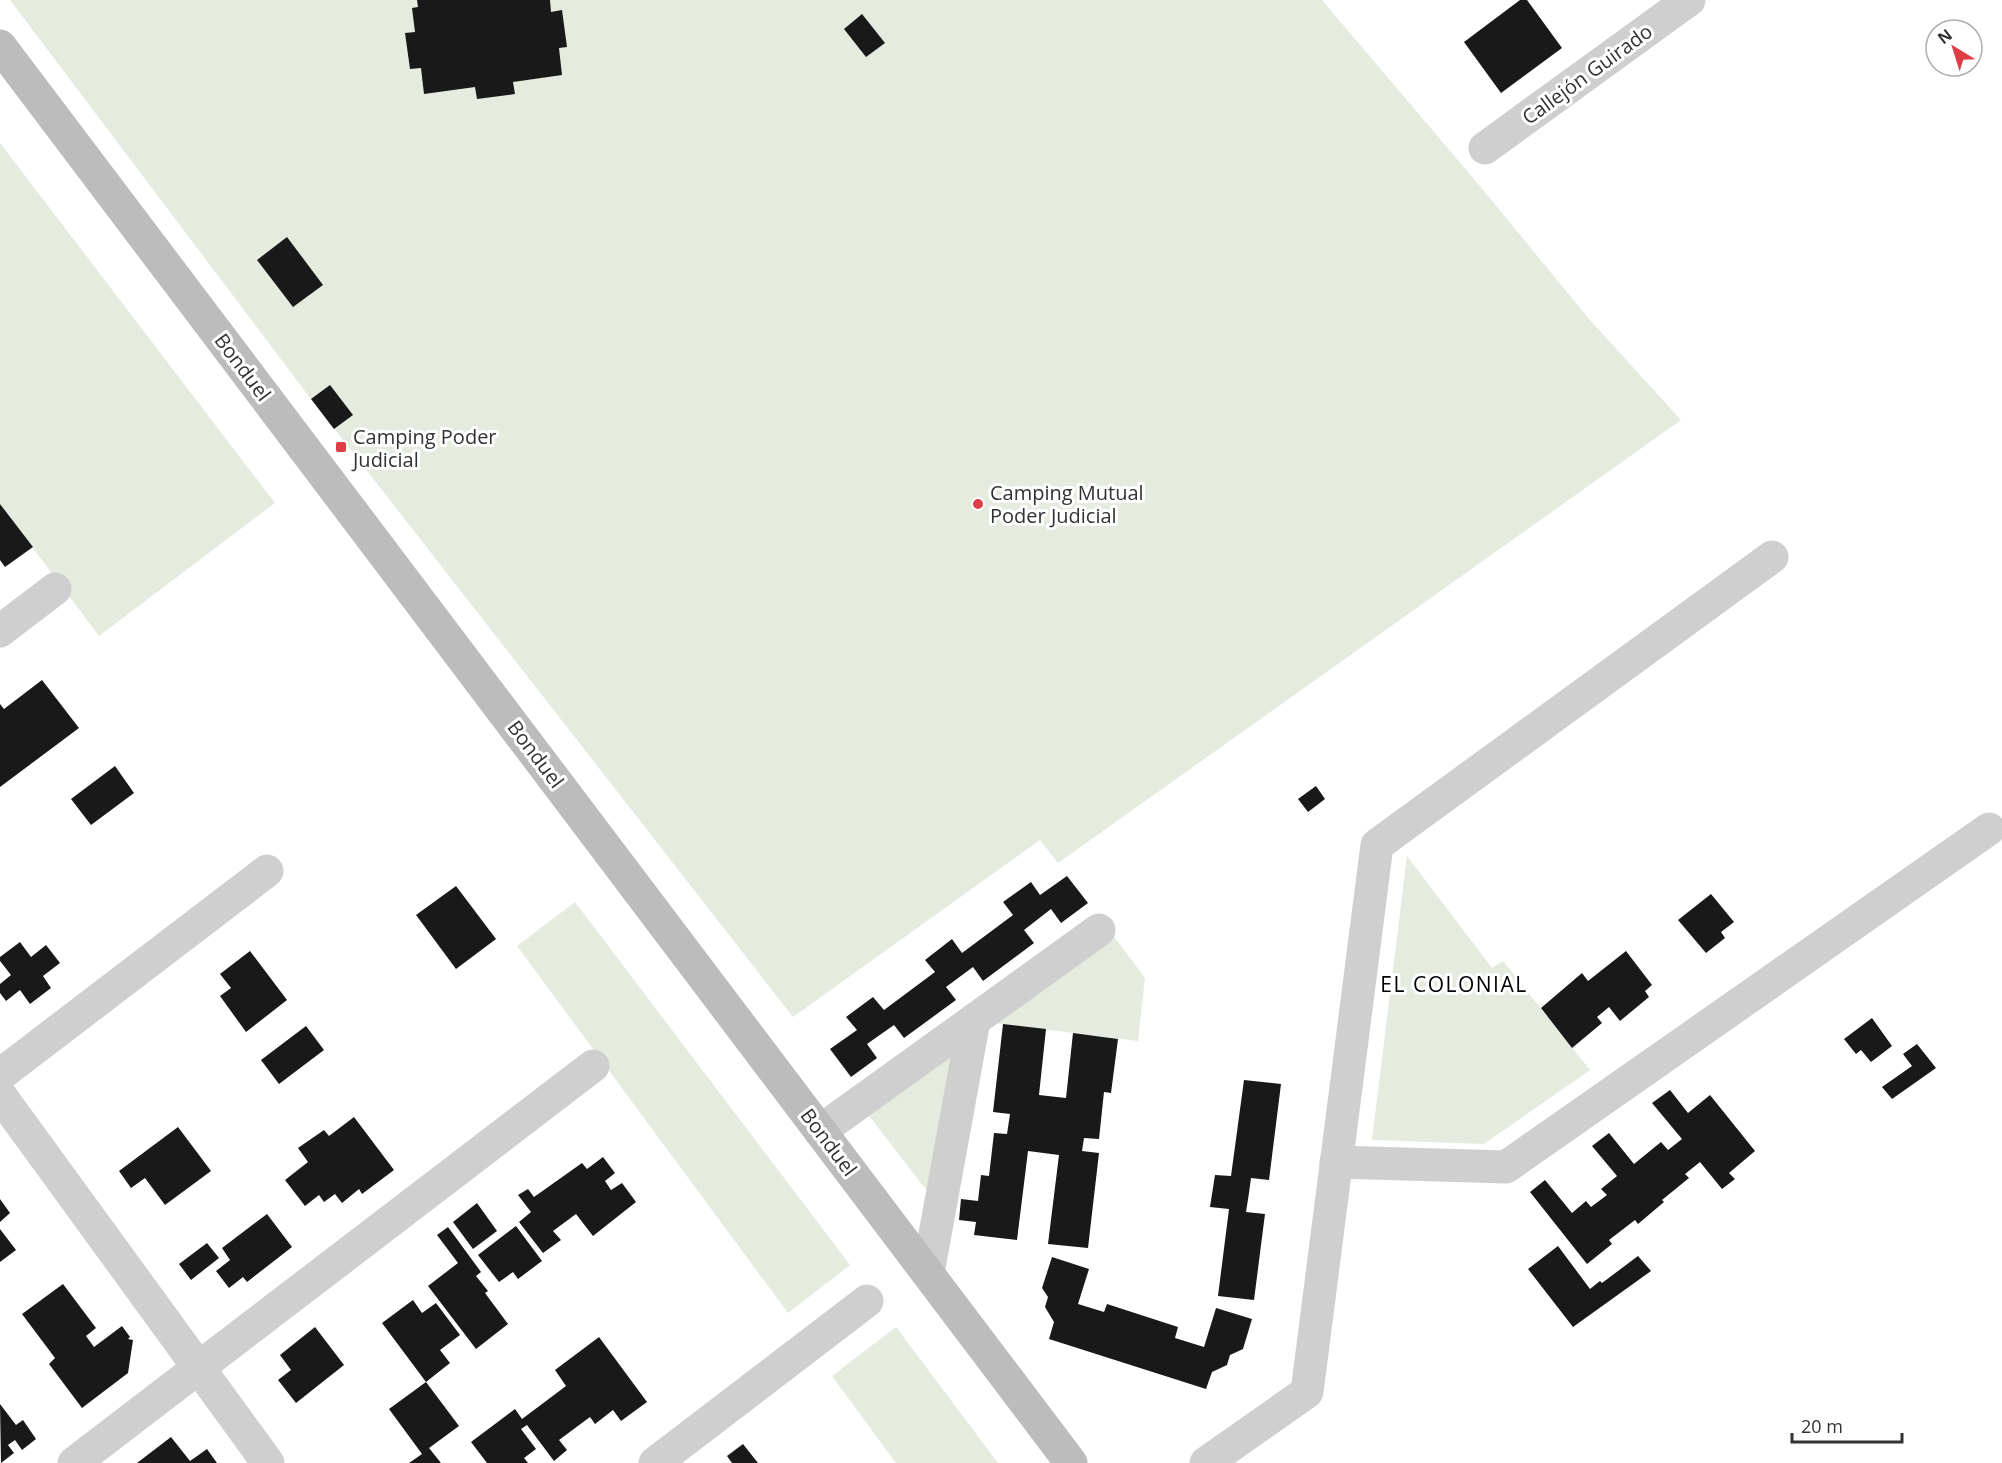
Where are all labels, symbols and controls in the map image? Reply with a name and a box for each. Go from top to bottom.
street label: Callejón Guirado [1516,18,1658,130]
north arrow [1924,18,1984,78]
text: N [1933,24,1957,49]
street label: Bonduel [209,328,277,406]
place label: Camping Poder Judicial [351,423,497,473]
marker: Camping Poder Judicial [334,440,348,454]
place label: Camping Mutual Poder Judicial [990,479,1144,529]
marker: Camping Mutual Poder Judicial [971,497,985,511]
street label: Bonduel [502,715,570,793]
district label: EL COLONIAL [1380,970,1528,998]
street label: Bonduel [795,1103,863,1181]
scale bar [1792,1406,1902,1444]
text: 20 m [1801,1414,1843,1438]

